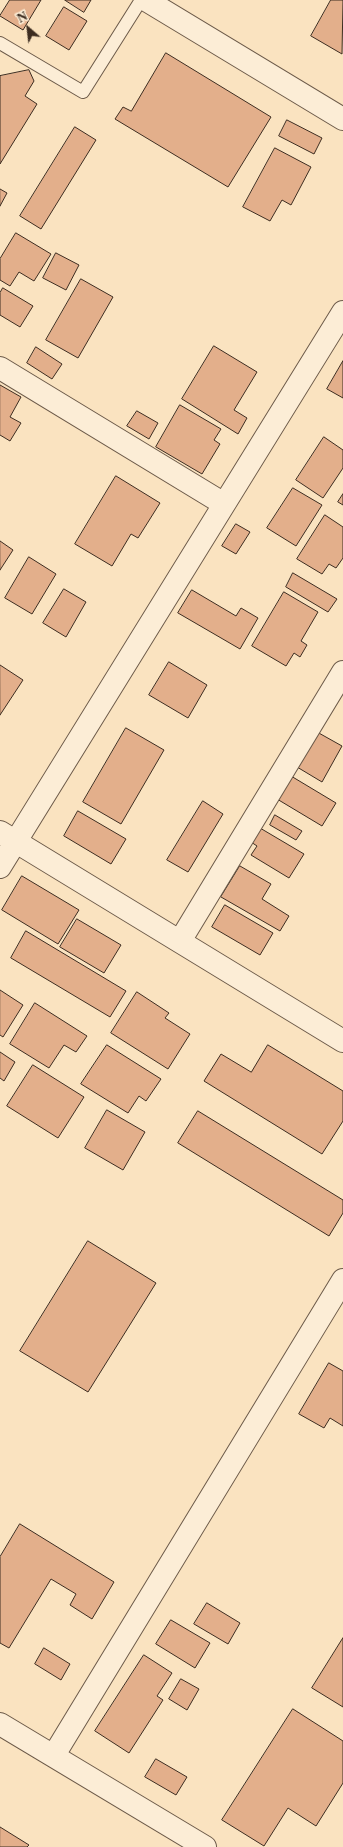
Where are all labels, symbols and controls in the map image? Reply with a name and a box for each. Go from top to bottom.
north arrow [8,8,48,48]
text: N [15,9,30,26]

